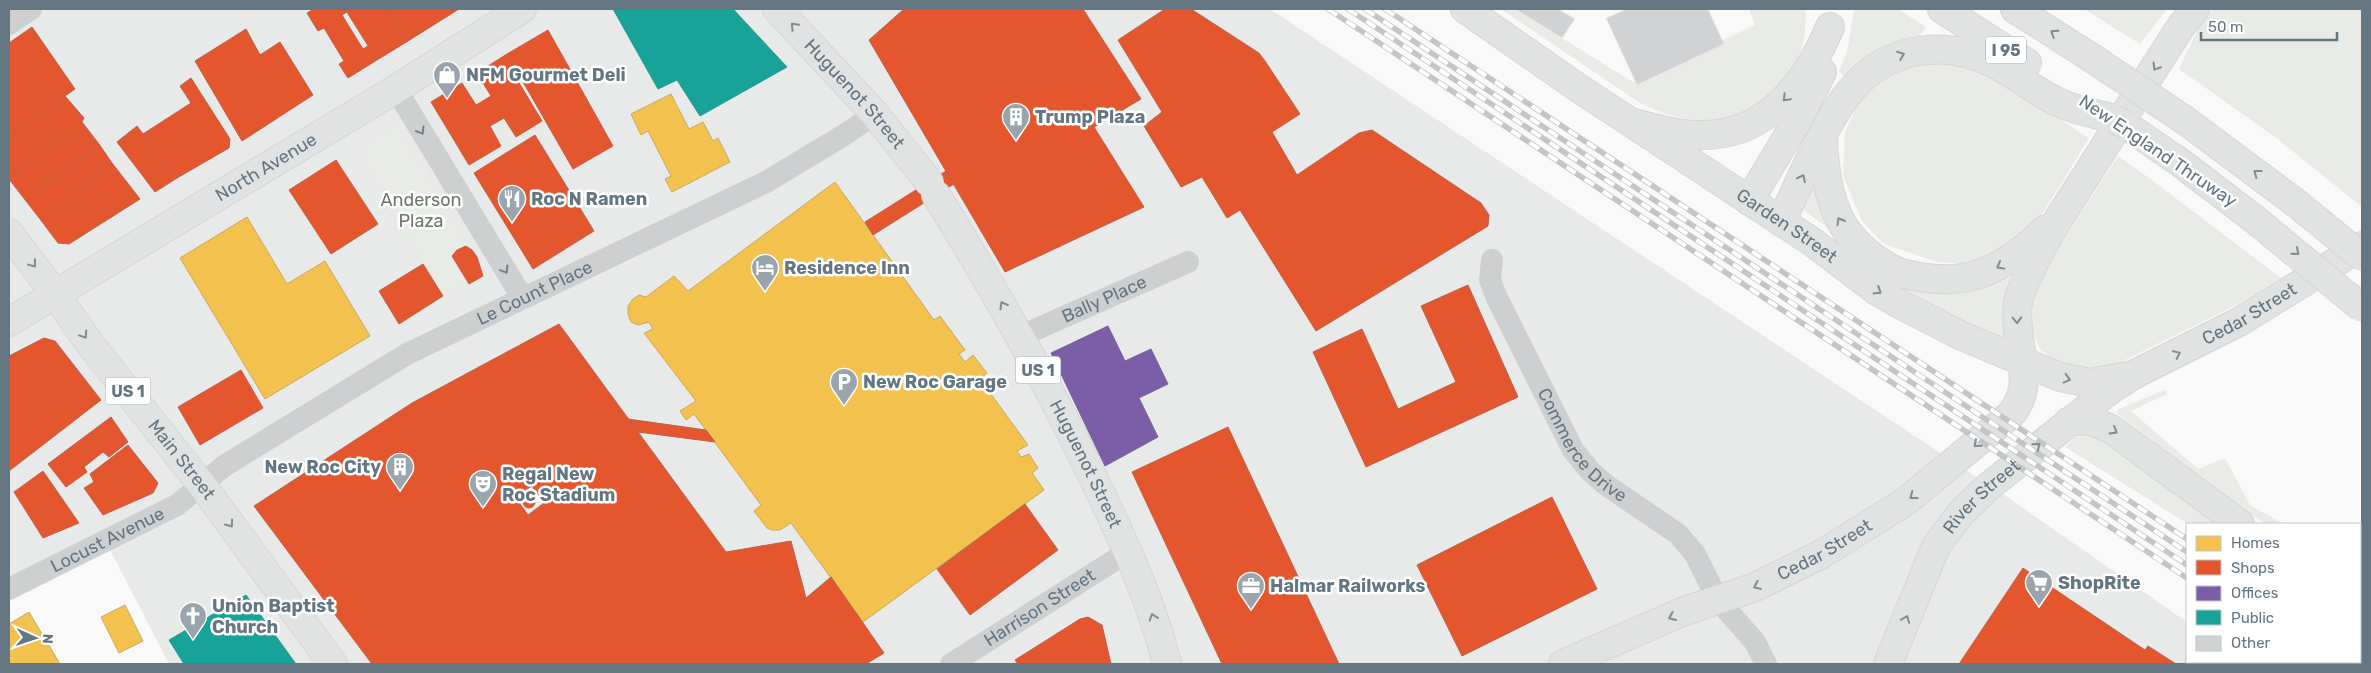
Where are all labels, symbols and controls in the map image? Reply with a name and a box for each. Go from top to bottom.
scale bar [2201,10,2337,42]
text: 50 m [2208,18,2243,36]
one-way arrow [791,23,800,32]
one-way arrow [2050,30,2059,40]
street label: Huguenot Street [800,34,909,153]
road number: I 95 [1986,36,2026,64]
one-way arrow [1896,51,1905,61]
shop icon: NFM Gourmet Deli [432,60,462,99]
one-way arrow [2152,61,2162,70]
place label: NFM Gourmet Deli [466,64,626,86]
street label: New England Thruway [2075,90,2241,212]
one-way arrow [1783,93,1792,102]
building icon: Trump Plaza [1001,102,1031,141]
place label: Trump Plaza [1035,106,1145,128]
one-way arrow [414,125,424,134]
street label: North Avenue [211,128,321,206]
one-way arrow [2254,170,2263,178]
one-way arrow [1796,174,1807,183]
restaurant icon: Roc N Ramen [497,184,527,223]
street label: Garden Street [1732,184,1842,268]
place label: Roc N Ramen [531,188,647,210]
park label: Anderson Plaza [380,189,462,232]
one-way arrow [1837,218,1847,227]
one-way arrow [2290,247,2299,255]
hotel icon: Residence Inn [750,253,780,292]
street label: Le Count Place [473,256,596,330]
place label: Residence Inn [784,257,910,279]
one-way arrow [27,258,35,267]
one-way arrow [1996,260,2005,270]
one-way arrow [499,264,509,273]
street label: Bally Place [1058,271,1150,328]
street label: Cedar Street [2198,278,2301,350]
one-way arrow [1872,285,1881,295]
one-way arrow [999,301,1009,310]
one-way arrow [2012,316,2022,324]
one-way arrow [78,329,87,339]
one-way arrow [2171,350,2180,360]
road number: US 1 [1016,356,1060,384]
parking icon: New Roc Garage [829,367,859,406]
place label: New Roc Garage [863,371,1007,393]
one-way arrow [2063,373,2071,383]
road number: US 1 [106,378,150,404]
street label: Commerce Drive [1533,384,1631,507]
street label: Huguenot Street [1045,396,1126,532]
street label: Main Street [143,415,220,504]
one-way arrow [2108,425,2117,435]
one-way arrow [1974,438,1983,447]
one-way arrow [2032,443,2041,452]
building icon: New Roc City [385,452,415,491]
street label: River Street [1938,455,2025,538]
place label: New Roc City [264,456,381,478]
place label: Regal New Roc Stadium [502,463,615,506]
theatre icon: Regal New Roc Stadium [468,469,498,508]
one-way arrow [1909,490,1919,499]
street label: Locust Avenue [47,502,168,577]
street label: Cedar Street [1774,514,1876,585]
one-way arrow [225,518,233,527]
legend [2186,523,2361,663]
text: Homes [2231,534,2280,552]
text: Shops [2231,559,2275,577]
street label: Harrison Street [980,564,1099,651]
supermarket icon: ShopRite [2024,568,2054,607]
office icon: Halmar Railworks [1236,571,1266,610]
place label: ShopRite [2058,572,2141,594]
place label: Halmar Railworks [1270,575,1426,597]
one-way arrow [1754,580,1762,590]
text: Offices [2231,584,2279,602]
place label: Union Baptist Church [212,595,335,638]
church icon: Union Baptist Church [178,601,208,640]
text: Public [2231,609,2274,627]
one-way arrow [1668,610,1677,621]
north arrow [10,613,60,663]
one-way arrow [1149,614,1159,622]
one-way arrow [1900,615,1910,624]
text: N [39,633,56,644]
text: Other [2231,634,2271,652]

